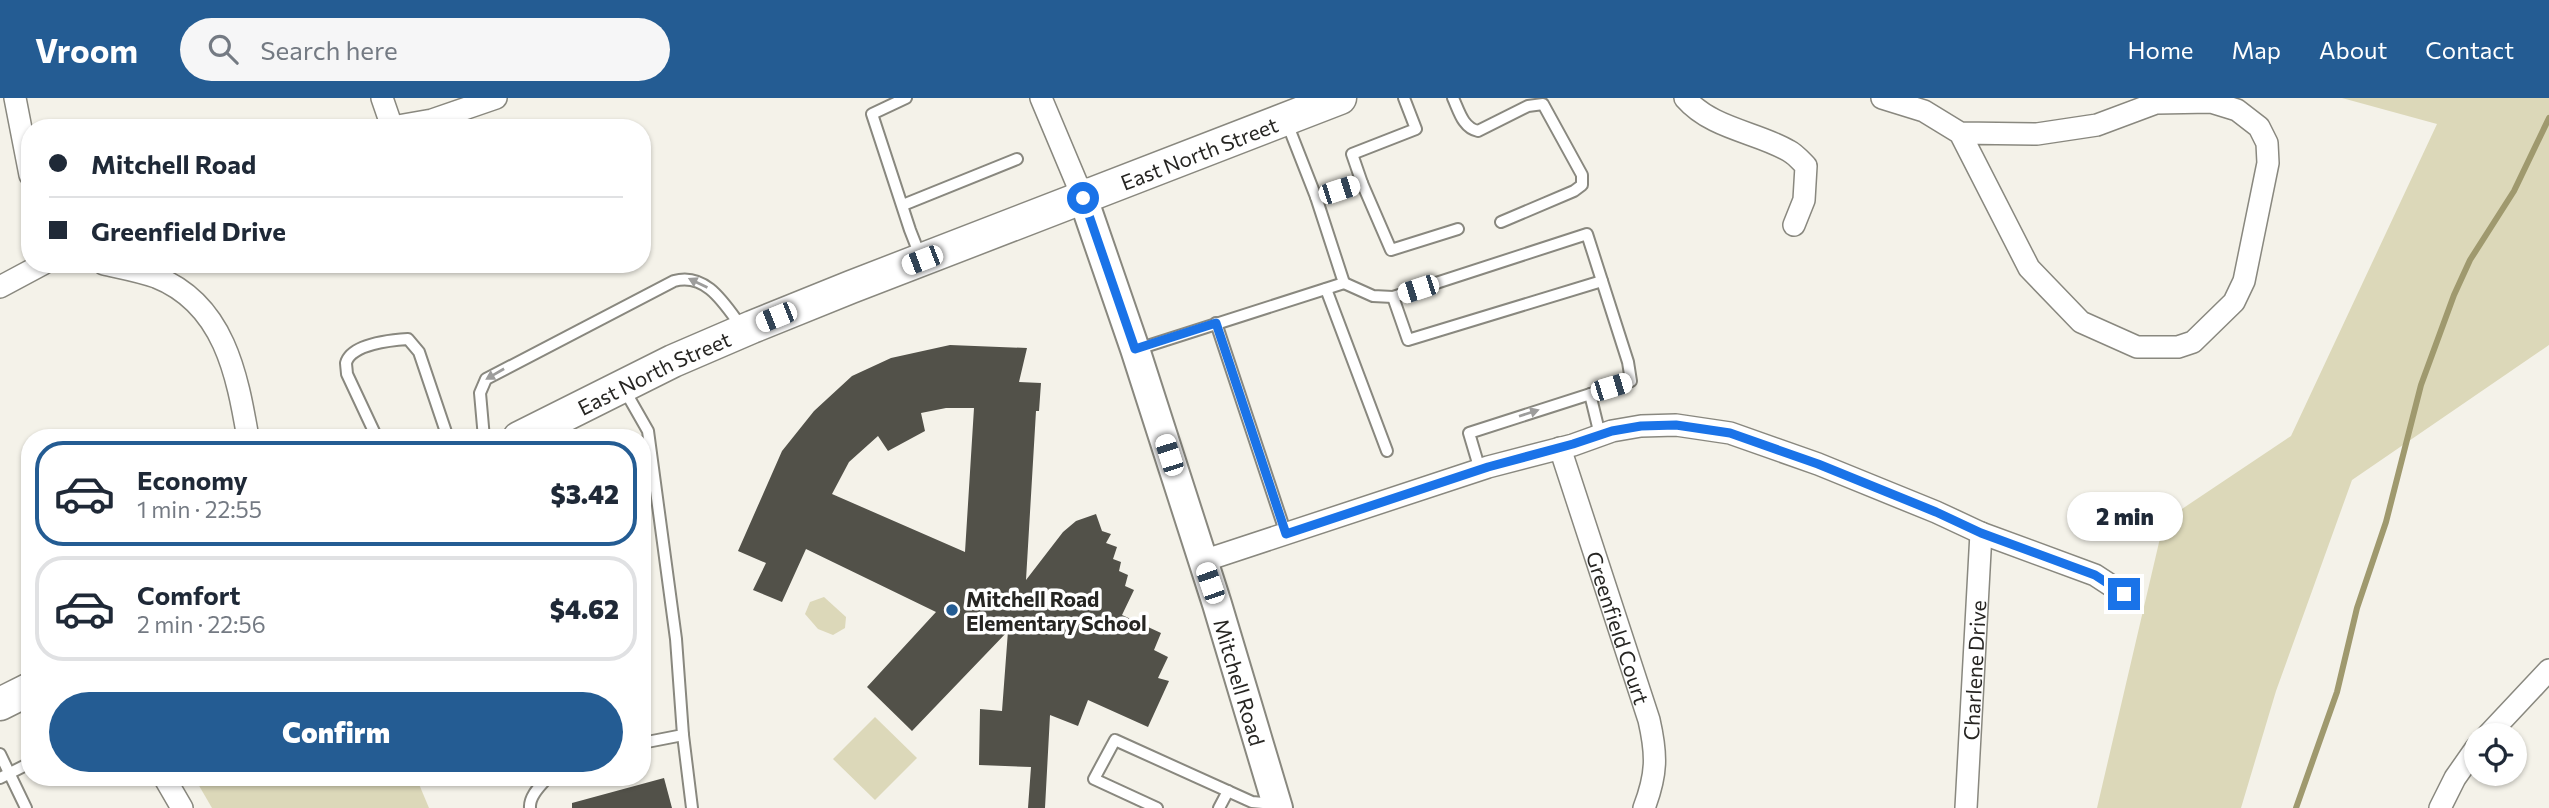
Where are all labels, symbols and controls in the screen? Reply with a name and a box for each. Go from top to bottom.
search box [180,18,670,81]
text: Vroom [35,29,138,70]
icon: search [204,30,242,68]
text: Search here [260,34,398,65]
text: Home [2128,35,2194,64]
text: Map [2232,35,2281,64]
text: About [2319,35,2387,64]
text: Contact [2425,35,2514,64]
street label: East North Street [1117,111,1281,194]
text: Mitchell Road [91,148,256,179]
car [1316,174,1363,206]
route start [1067,182,1099,214]
text: Greenfield Drive [91,215,286,246]
car [899,243,946,277]
car [1395,273,1442,305]
one-way arrow [687,277,708,289]
car [753,299,800,335]
street label: East North Street [573,325,734,419]
one-way arrow [486,368,505,380]
car [1588,371,1635,403]
one-way arrow [1519,407,1540,418]
car [1153,432,1186,478]
icon: car [53,462,116,525]
text: Economy [137,464,248,495]
text: $3.42 [551,478,619,509]
callout: 2 min [2066,492,2182,542]
text: 1 min · 22:55 [137,495,262,523]
text: 2 min [2096,502,2154,530]
street label: Greenfield Court [1582,548,1655,707]
car [1194,560,1227,606]
icon: car [53,577,116,640]
route end [2108,578,2140,610]
text: Comfort [137,579,240,610]
place label: Mitchell Road Elementary School [966,586,1147,635]
text: $4.62 [550,593,619,624]
street label: Charlene Drive [1957,600,1990,741]
marker: Mitchell Road Elementary School [944,602,960,618]
text: 2 min · 22:56 [137,610,266,638]
street label: Mitchell Road [1210,616,1271,749]
button: Confirm [49,692,623,772]
map controls [2464,723,2527,786]
button: locate [2464,723,2527,786]

